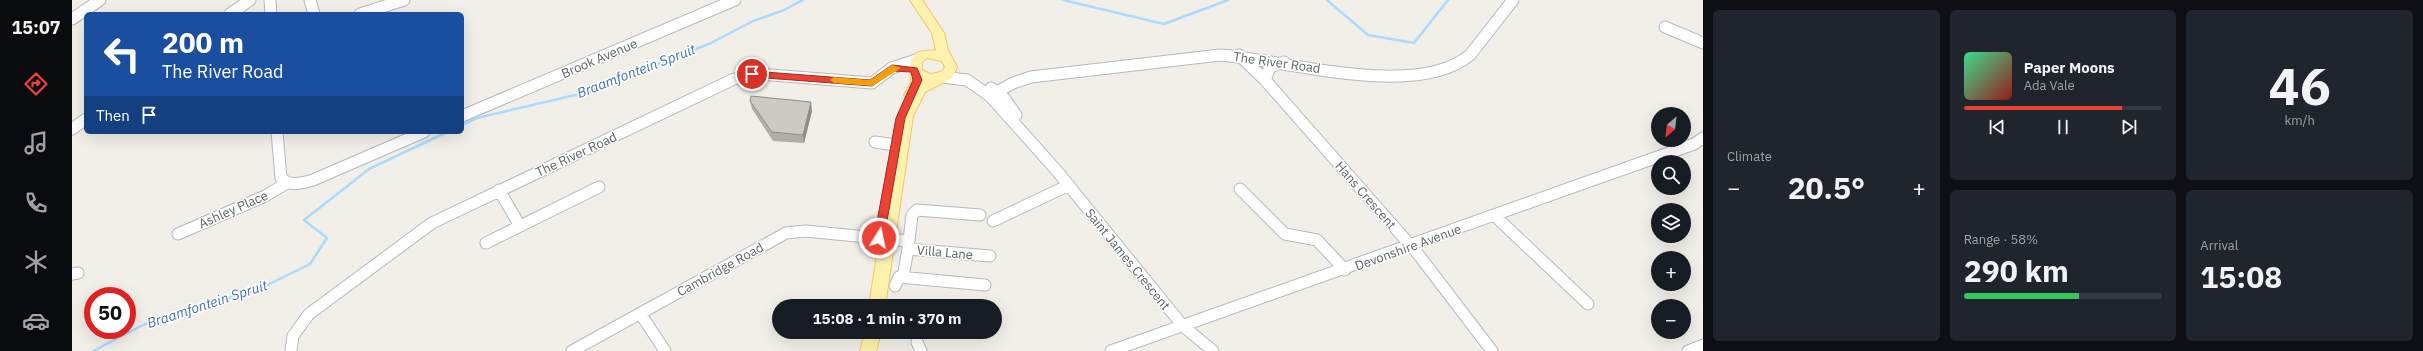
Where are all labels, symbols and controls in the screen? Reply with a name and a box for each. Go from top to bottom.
text: 15:07 [11,16,61,39]
text: 200 m [162,24,244,61]
icon: left [96,28,148,80]
street label: Brook Avenue [559,35,640,82]
water label: Braamfontein Spruit [574,40,698,102]
street label: The River Road [1232,48,1322,77]
text: 46 [2268,52,2331,119]
pin [735,57,769,91]
text: Paper Moons [2024,58,2115,77]
text: The River Road [162,60,284,83]
icon: arrive [741,63,763,85]
icon: directions [22,70,50,98]
text: Ada Vale [2024,77,2075,94]
icon: arrive [138,104,160,126]
text: Then [96,106,130,125]
north arrow [1651,107,1691,147]
map controls [1651,107,1691,339]
text: km/h [2284,112,2315,129]
icon: previous [1986,116,2008,138]
icon: pause [2052,116,2074,138]
icon: next [2118,116,2140,138]
street label: The River Road [533,128,620,181]
icon: music [22,129,50,157]
text: Climate [1727,148,1772,165]
button: search [1651,155,1691,195]
street label: Hans Crescent [1331,158,1400,233]
text: 20.5° [1788,168,1865,207]
text: − [1727,173,1740,202]
text: + [1912,173,1926,202]
street label: Ashley Place [196,187,271,232]
icon: phone [22,189,50,217]
button: layers [1651,203,1691,243]
street label: Saint James Crescent [1081,205,1174,314]
position arrow [858,217,900,259]
street label: Devonshire Avenue [1353,220,1464,275]
text: Range · 58% [1964,231,2038,248]
text: Arrival [2200,237,2238,254]
street label: Cambridge Road [674,239,766,300]
street label: Villa Lane [916,242,974,263]
icon: climate [22,248,50,276]
button: + [1651,251,1691,291]
text: 290 km [1964,251,2069,290]
text: 15:08 [2200,257,2282,296]
water label: Braamfontein Spruit [145,276,270,332]
speed limit sign: 50 [84,287,136,339]
button: − [1651,299,1691,339]
icon: car [22,307,50,335]
text: 15:08 · 1 min · 370 m [813,309,961,328]

